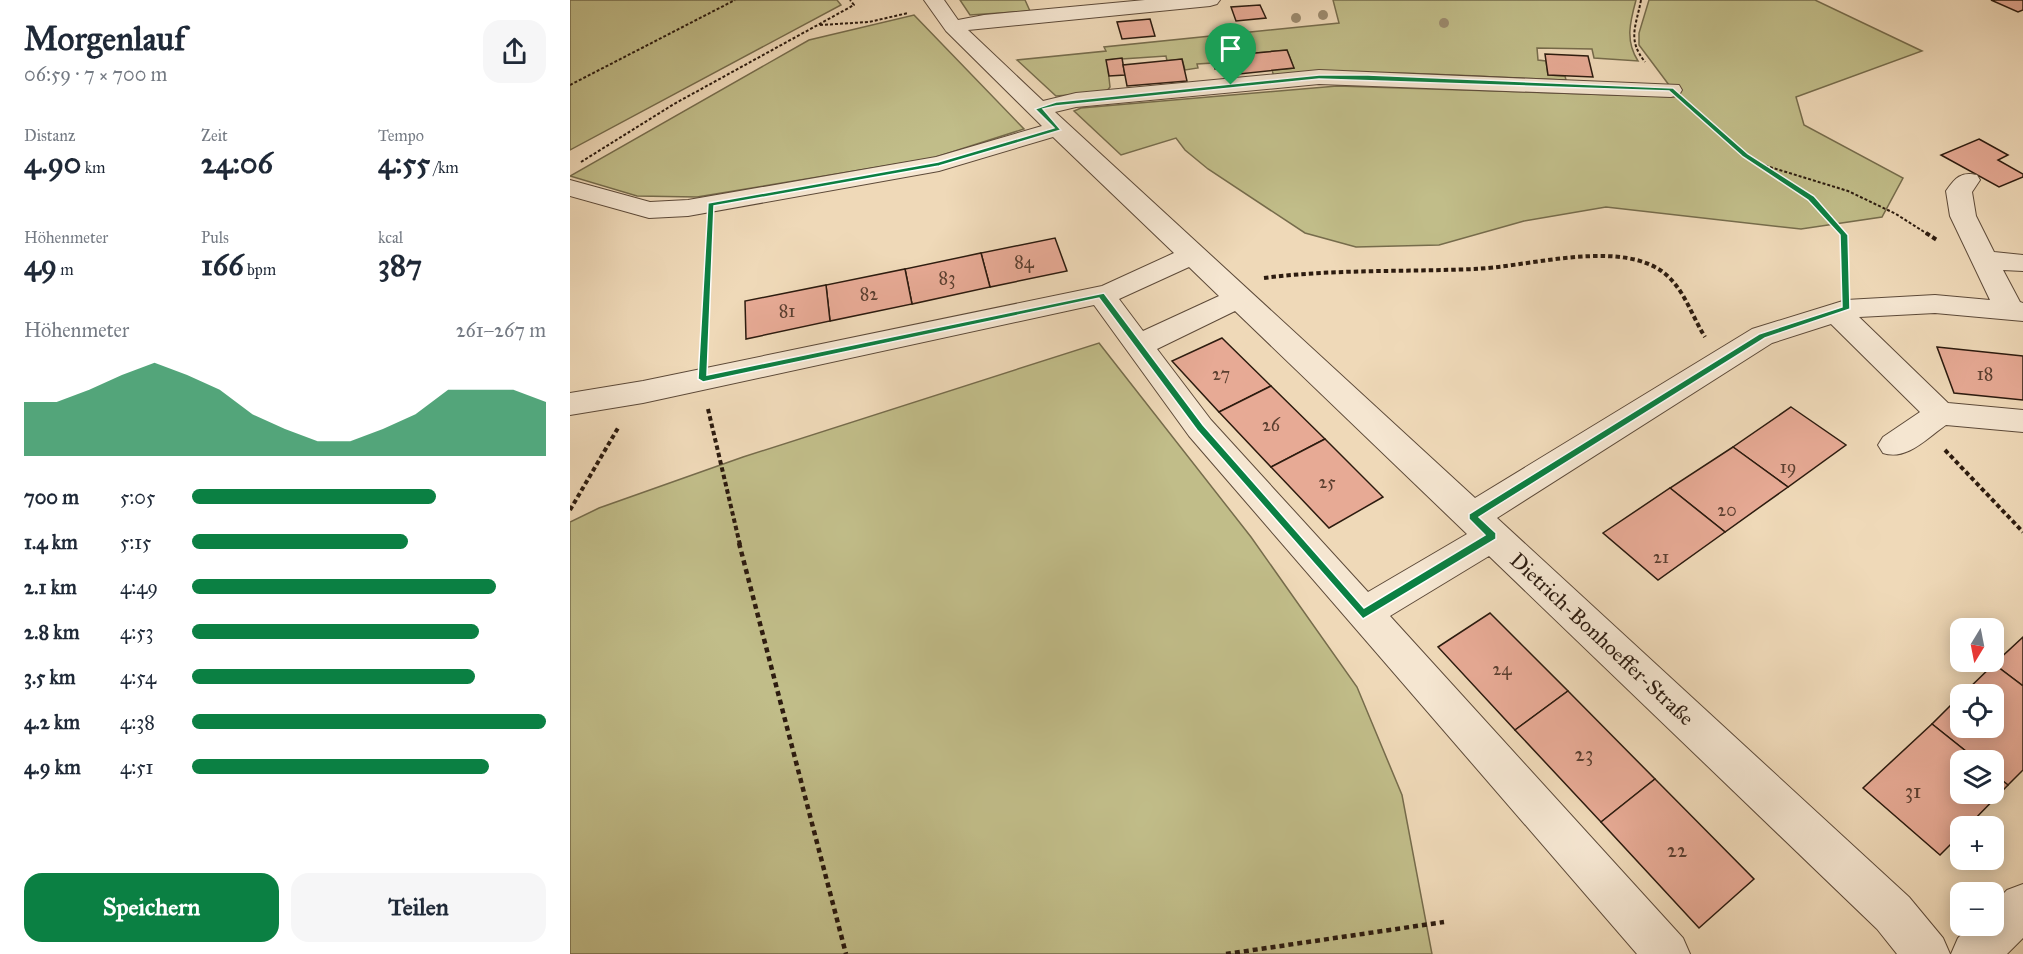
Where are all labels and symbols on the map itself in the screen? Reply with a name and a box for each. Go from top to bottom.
pin [1205,23,1256,85]
house number: 84 [1014,251,1035,273]
house number: 83 [939,267,955,289]
house number: 82 [860,283,878,305]
house number: 81 [779,300,795,322]
house number: 27 [1212,363,1230,385]
house number: 18 [1977,363,1993,385]
house number: 26 [1262,414,1281,436]
house number: 19 [1780,456,1796,478]
house number: 25 [1318,471,1336,493]
house number: 20 [1717,499,1737,521]
house number: 21 [1653,546,1669,568]
street label: Dietrich-Bonhoeffer-Straße [1505,547,1700,731]
north arrow [1950,618,2004,672]
house number: 24 [1493,658,1512,680]
house number: 23 [1575,741,1593,767]
house number: 31 [1905,778,1921,804]
house number: 22 [1667,837,1688,863]

